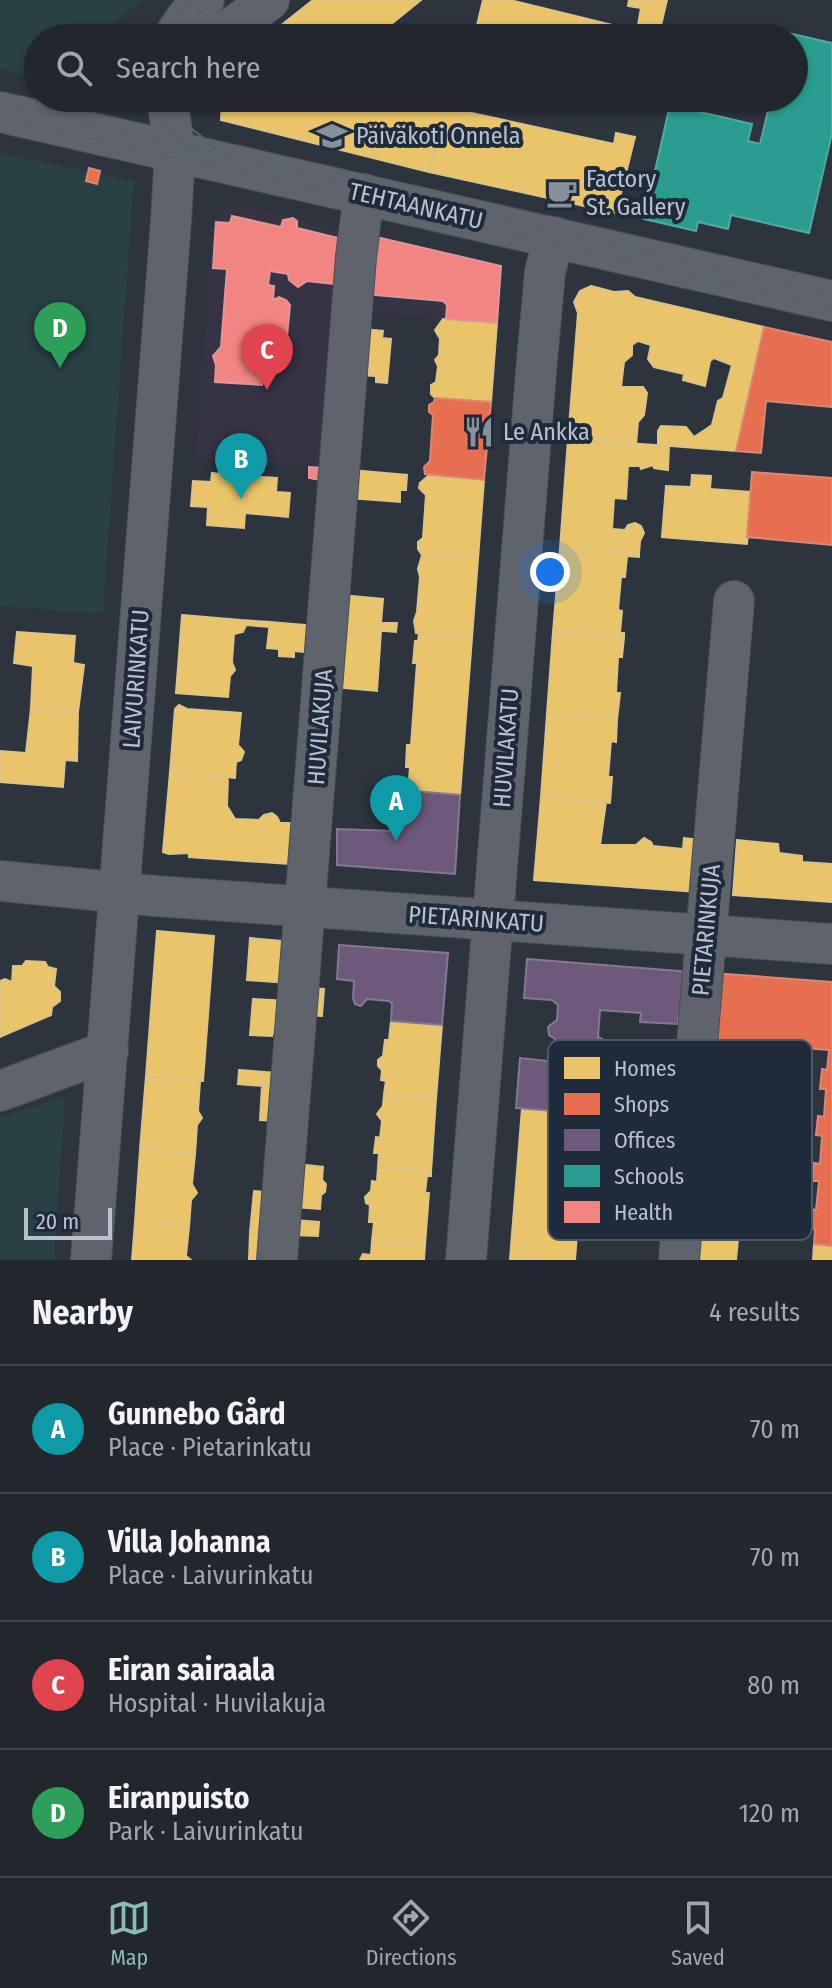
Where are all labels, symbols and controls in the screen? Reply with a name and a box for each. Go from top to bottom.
search box [24,24,808,112]
icon: search [52,46,96,90]
text: Search here [116,50,261,86]
school or university icon: Päiväkoti Onnela [315,119,349,153]
place label: Päiväkoti Onnela [356,122,521,150]
place label: Factory St. Gallery [586,165,686,221]
cafe icon: Factory St. Gallery [545,176,579,210]
street label: TEHTAANKATU [347,177,485,235]
pin: D [34,302,86,368]
pin: C [241,324,293,390]
restaurant icon: Le Ankka [462,415,496,449]
place label: Le Ankka [503,418,590,446]
pin: B [215,433,267,499]
your location [530,552,570,592]
street label: LAIVURINKATU [117,609,155,749]
street label: HUVILAKUJA [302,668,338,786]
street label: HUVILAKATU [488,687,524,809]
pin: A [370,775,422,841]
street label: PIETARINKUJA [686,863,726,997]
street label: PIETARINKATU [407,900,545,938]
legend [548,1040,812,1240]
text: Homes [614,1055,676,1082]
text: Shops [614,1091,669,1118]
text: Offices [614,1127,675,1154]
text: Schools [614,1163,684,1190]
text: Health [614,1199,673,1226]
scale bar [24,1204,112,1240]
text: 20 m [36,1208,79,1235]
text: Nearby [32,1292,133,1333]
text: 4 results [709,1297,800,1328]
text: Gunnebo Gård [108,1396,286,1432]
text: A [51,1414,65,1445]
text: 70 m [750,1414,800,1445]
text: Place · Pietarinkatu [108,1432,312,1463]
text: Villa Johanna [108,1524,271,1560]
text: B [51,1542,65,1573]
text: 70 m [750,1542,800,1573]
text: Place · Laivurinkatu [108,1560,314,1591]
text: Eiran sairaala [108,1652,275,1688]
text: C [51,1670,65,1701]
text: 80 m [747,1670,800,1701]
text: Hospital · Huvilakuja [108,1688,326,1719]
text: Eiranpuisto [108,1780,250,1816]
text: D [50,1798,66,1829]
text: 120 m [739,1798,800,1829]
text: Park · Laivurinkatu [108,1816,304,1847]
tab: Map [107,1896,151,1971]
tab: Directions [366,1896,457,1971]
tab: Saved [671,1896,725,1971]

